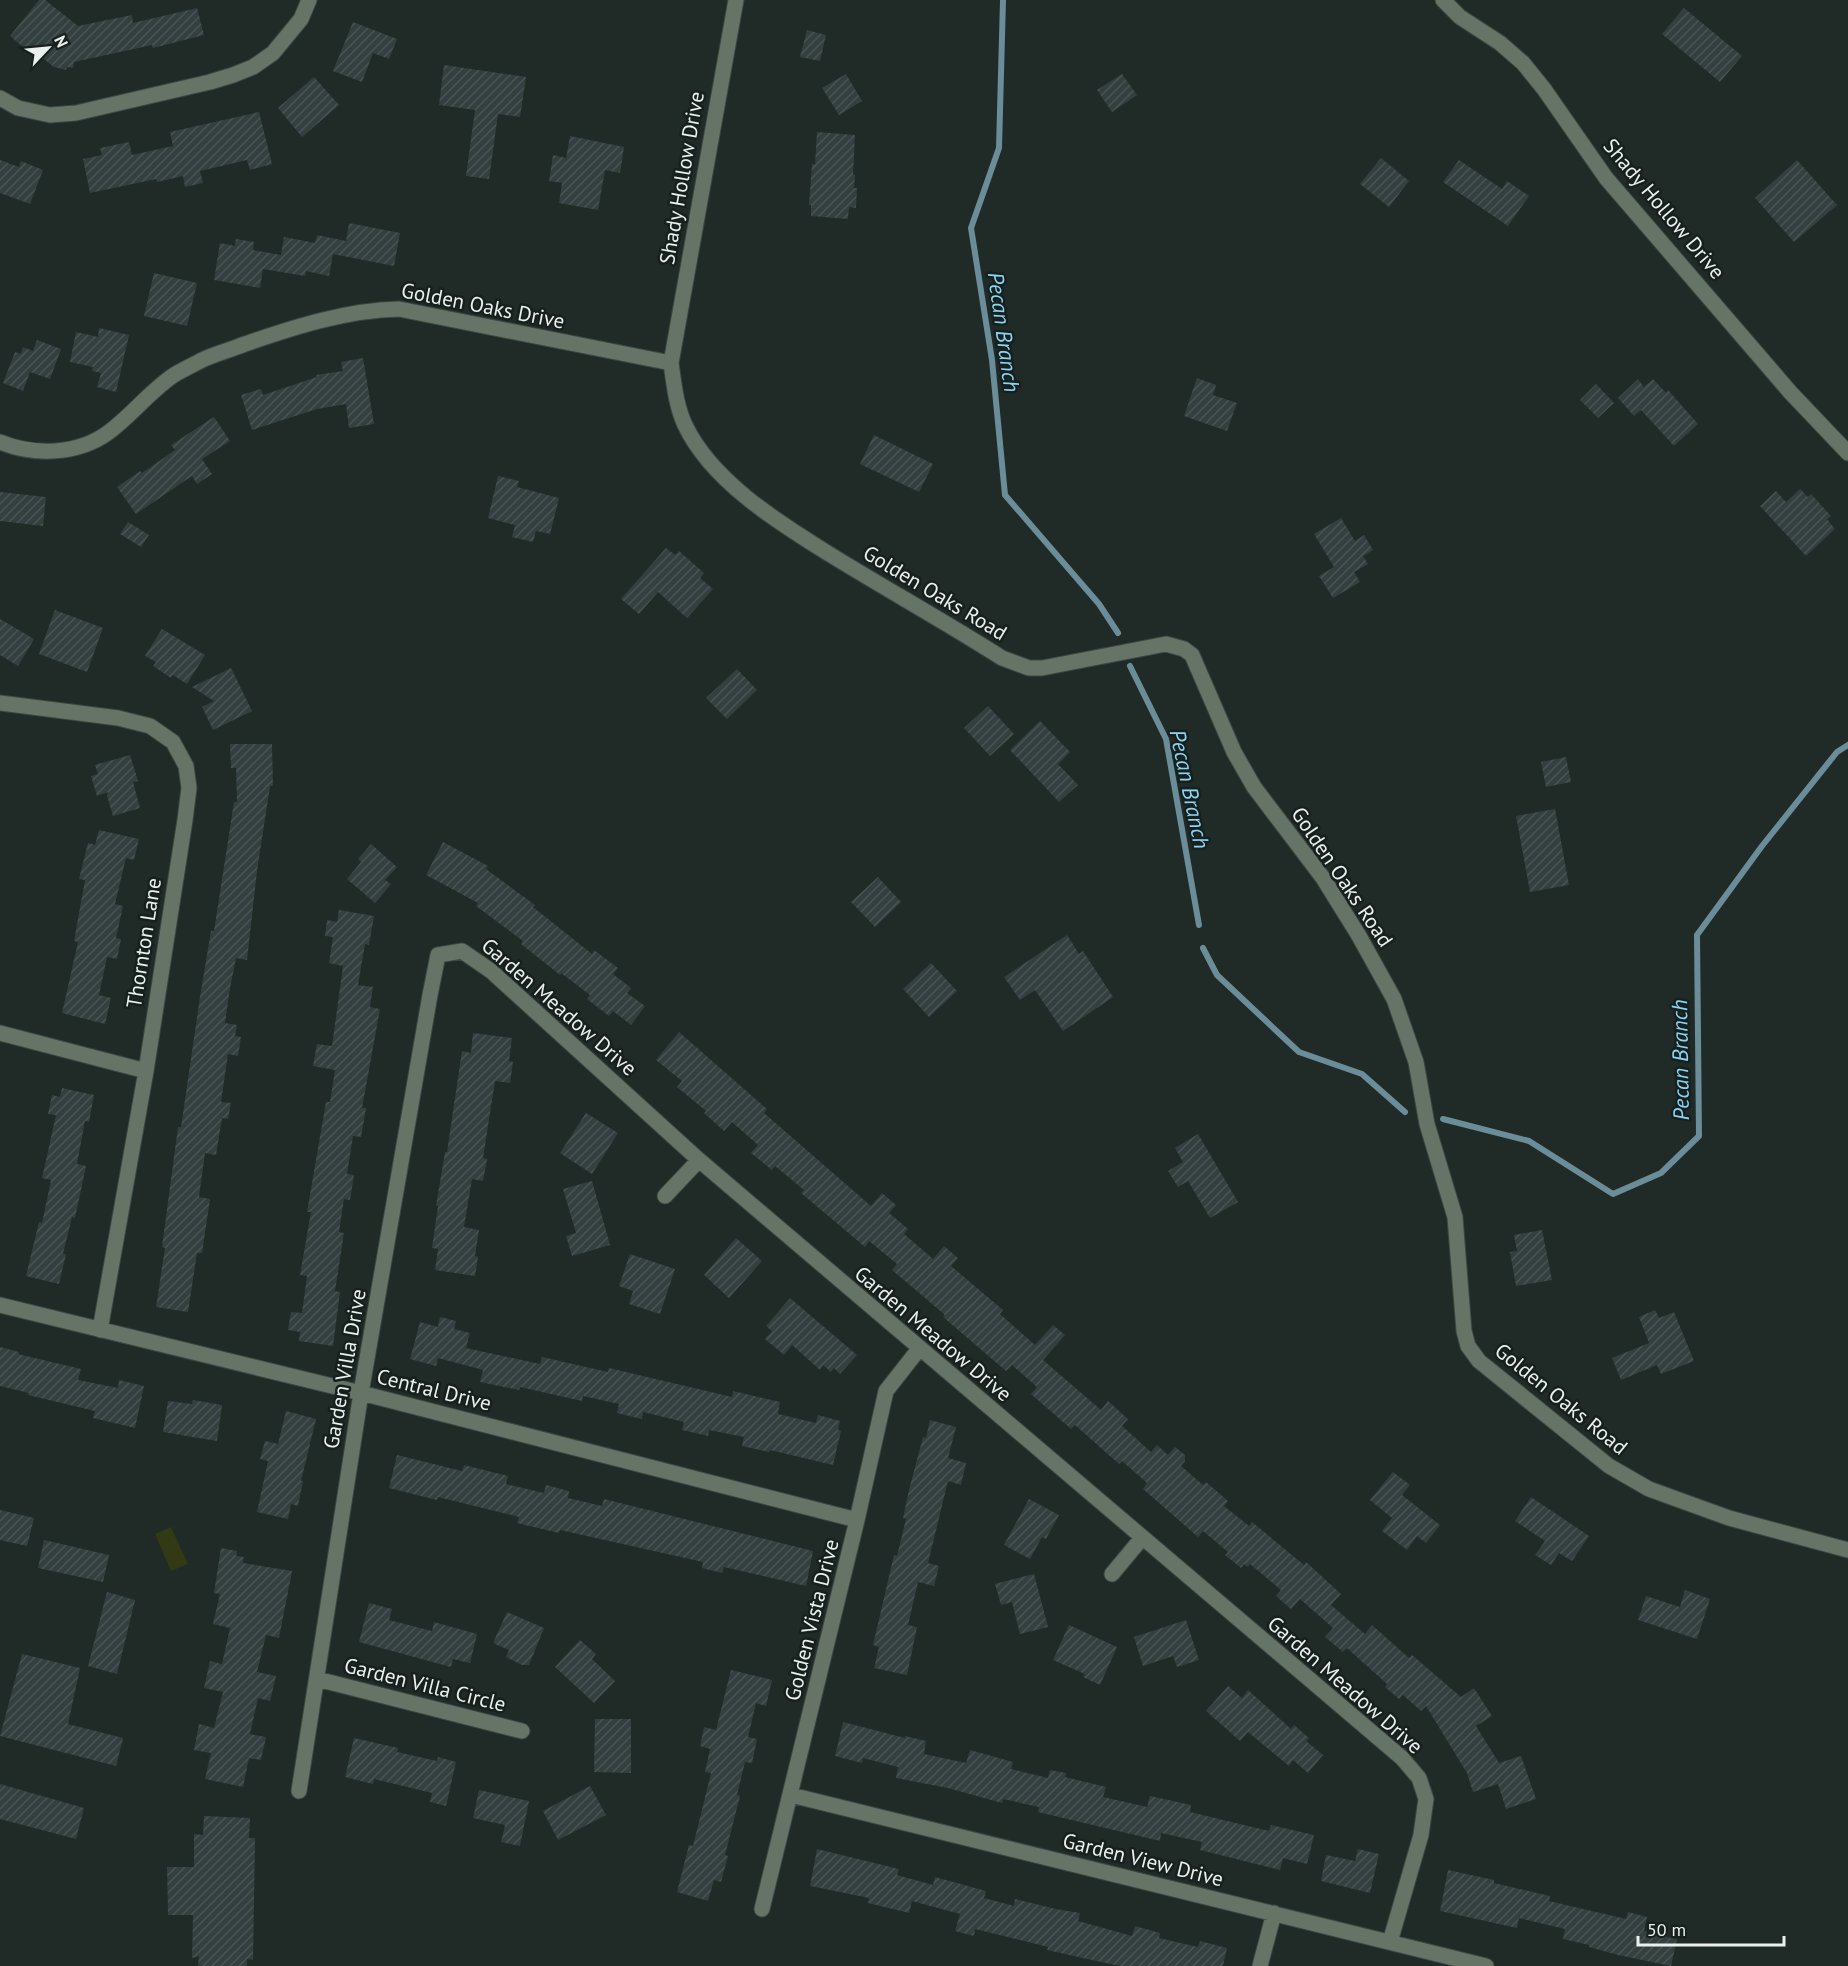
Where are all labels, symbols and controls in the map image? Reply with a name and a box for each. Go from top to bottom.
north arrow [18,18,78,78]
text: N [50,32,73,51]
street label: Shady Hollow Drive [653,89,710,267]
street label: Shady Hollow Drive [1598,133,1731,284]
water label: Pecan Branch [982,270,1026,394]
street label: Golden Oaks Drive [399,276,567,335]
street label: Golden Oaks Road [858,539,1012,646]
water label: Pecan Branch [1164,727,1216,851]
street label: Golden Oaks Road [1286,802,1399,952]
street label: Thornton Lane [120,876,167,1010]
street label: Garden Meadow Drive [476,932,643,1081]
water label: Pecan Branch [1665,999,1695,1121]
street label: Garden Meadow Drive [849,1260,1017,1407]
street label: Garden Villa Drive [317,1287,372,1451]
street label: Golden Oaks Road [1489,1337,1633,1460]
street label: Central Drive [374,1362,494,1417]
street label: Golden Vista Drive [778,1536,845,1703]
street label: Garden Meadow Drive [1262,1610,1429,1759]
street label: Garden Villa Circle [341,1651,509,1718]
street label: Garden View Drive [1060,1827,1226,1893]
scale bar [1638,1909,1784,1947]
text: 50 m [1647,1918,1686,1941]

